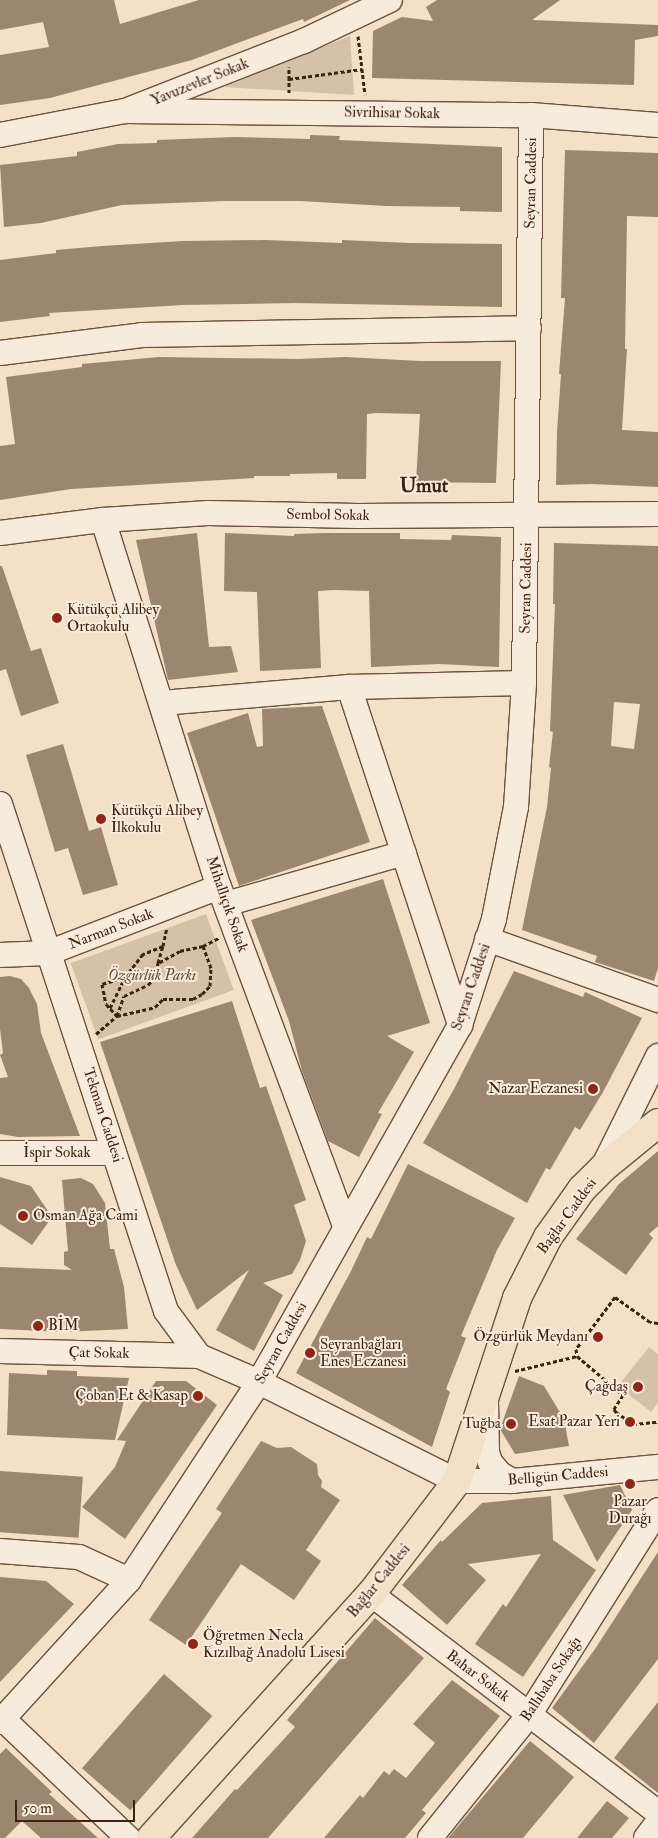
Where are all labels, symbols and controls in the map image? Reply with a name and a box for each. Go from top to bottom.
street label: Yavuzevler Sokak [149,54,251,110]
street label: Sivrihisar Sokak [344,103,440,123]
street label: Seyran Caddesi [521,137,541,229]
district label: Umut [400,473,448,497]
street label: Sembol Sokak [286,505,370,525]
street label: Seyran Caddesi [516,542,536,634]
place label: Kütükçü Alibey Ortaokulu [67,600,159,635]
marker: Kütükçü Alibey Ortaokulu [51,612,63,624]
place label: Kütükçü Alibey İlkokulu [111,801,203,836]
marker: Kütükçü Alibey İlkokulu [95,813,107,825]
street label: Mihallıçık Sokak [202,854,252,954]
street label: Narman Sokak [66,905,156,953]
street label: Seyran Caddesi [448,941,494,1033]
park label: Özgürlük Parkı [108,967,196,985]
street label: Tekman Caddesi [79,1065,127,1165]
place label: Nazar Eczanesi [488,1080,583,1098]
marker: Nazar Eczanesi [587,1083,599,1095]
street label: İspir Sokak [23,1144,91,1162]
street label: Bağlar Caddesi [533,1175,601,1257]
place label: Osman Ağa Cami [33,1207,138,1225]
marker: Osman Ağa Cami [17,1210,29,1222]
street label: Seyran Caddesi [251,1299,311,1387]
place label: BİM [48,1317,78,1335]
marker: BİM [32,1320,44,1332]
place label: Özgürlük Meydanı [474,1328,588,1346]
marker: Özgürlük Meydanı [592,1331,604,1343]
place label: Seyranbağları Enes Eczanesi [320,1335,407,1370]
street label: Çat Sokak [68,1343,130,1363]
marker: Seyranbağları Enes Eczanesi [304,1347,316,1359]
place label: Çağdaş [585,1378,628,1396]
marker: Çağdaş [632,1381,644,1393]
place label: Çoban Et & Kasap [75,1387,188,1405]
marker: Çoban Et & Kasap [192,1390,204,1402]
place label: Esat Pazar Yeri [528,1413,620,1431]
place label: Tuğba [463,1415,501,1433]
marker: Esat Pazar Yeri [624,1416,636,1428]
marker: Tuğba [505,1418,517,1430]
street label: Belligün Caddesi [507,1463,609,1489]
marker: Pazar Durağı [624,1478,636,1490]
place label: Pazar Durağı [608,1492,652,1527]
street label: Bağlar Caddesi [344,1541,414,1621]
place label: Öğretmen Necla Kızılbağ Anadolu Lisesi [203,1626,345,1661]
street label: Ballıbaba Sokağı [517,1633,585,1725]
marker: Öğretmen Necla Kızılbağ Anadolu Lisesi [187,1638,199,1650]
street label: Bahar Sokak [443,1646,513,1706]
scale bar [18,1790,138,1822]
text: 50 m [23,1799,52,1818]

